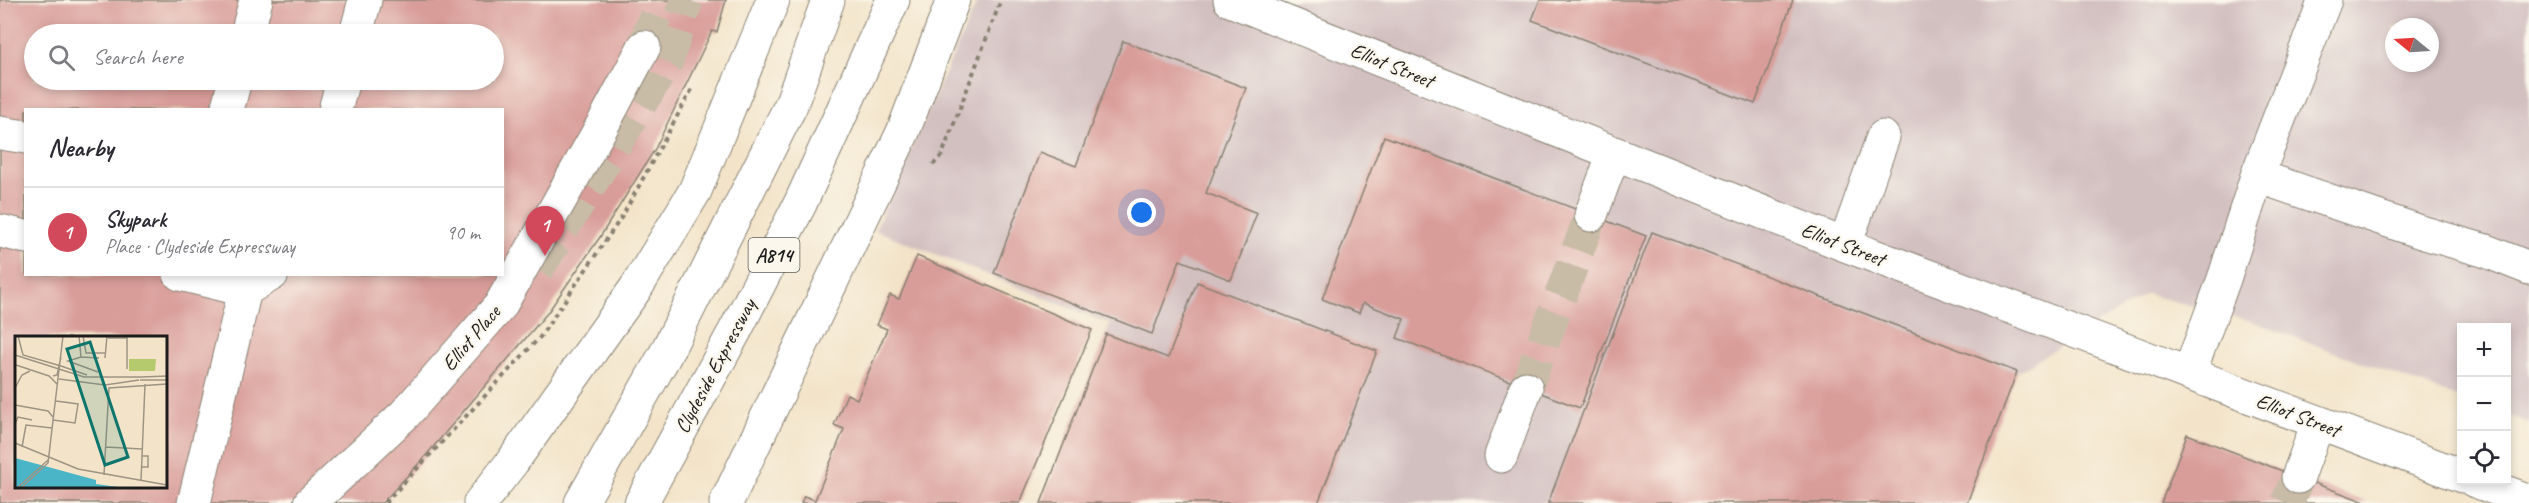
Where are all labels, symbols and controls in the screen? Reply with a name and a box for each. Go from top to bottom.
north arrow [2385,18,2439,72]
search box [24,24,504,90]
street label: Elliot Street [1347,37,1440,95]
icon: search [45,41,78,74]
text: Search here [93,43,183,71]
text: Nearby [48,131,113,164]
your location [1127,198,1156,227]
text: Skypark [105,206,166,234]
pin: 1 [526,206,564,256]
street label: Elliot Street [1798,216,1891,273]
text: 1 [63,220,72,245]
text: 90 m [446,220,480,245]
text: Place · Clydeside Expressway [105,234,295,259]
road number: A814 [748,238,800,272]
street label: Clydeside Expressway [669,293,762,438]
street label: Elliot Place [436,298,507,376]
map controls [2457,323,2511,485]
button: + [2457,323,2511,377]
inset map [15,336,166,488]
button: − [2457,377,2511,431]
street label: Elliot Street [2253,387,2346,444]
button: locate [2457,431,2511,485]

